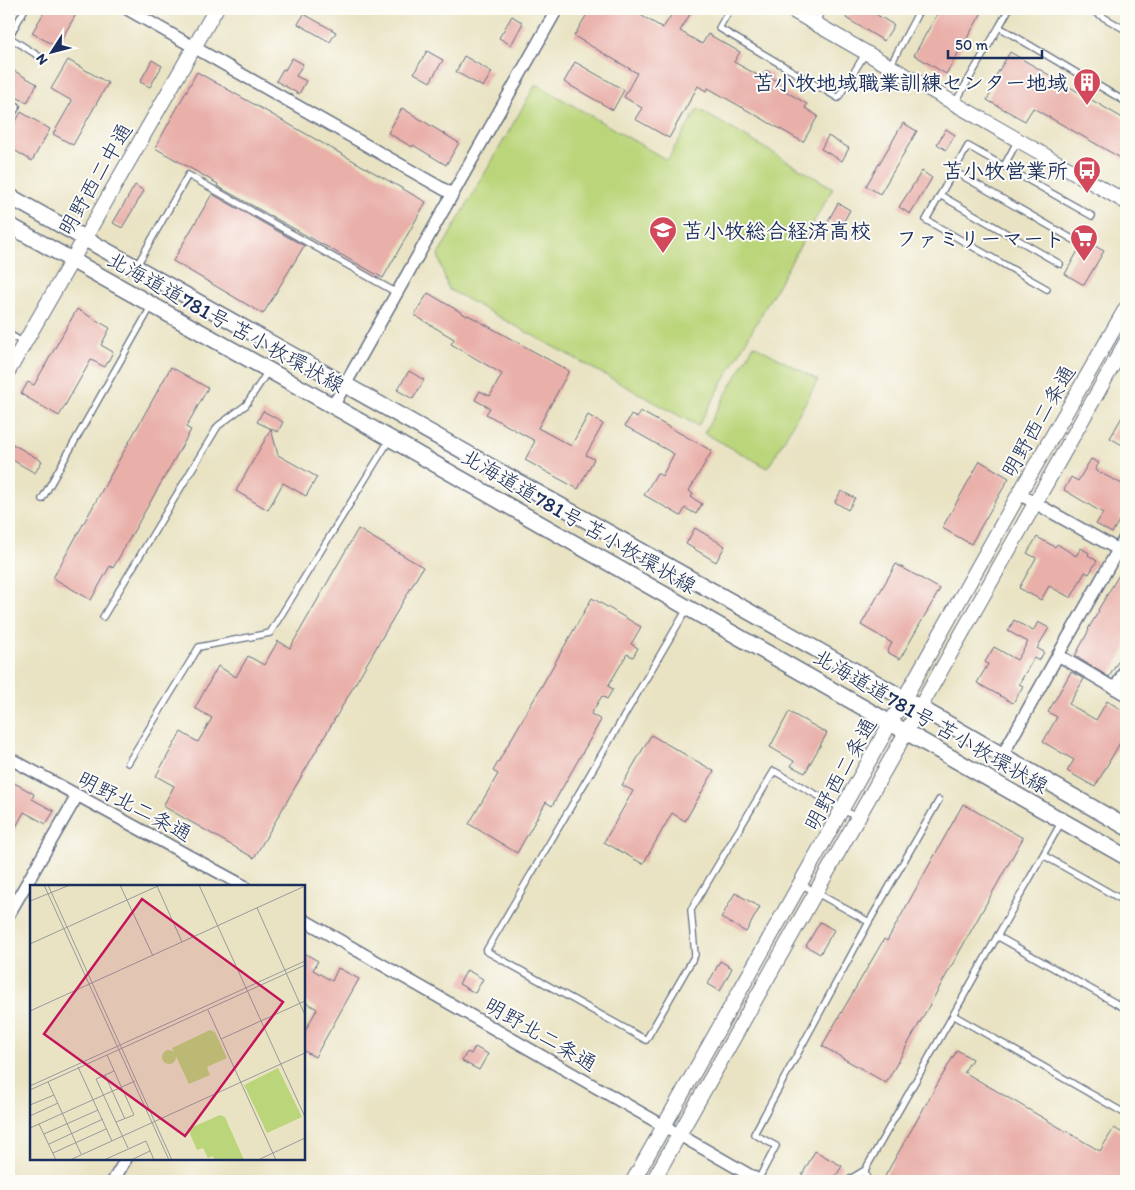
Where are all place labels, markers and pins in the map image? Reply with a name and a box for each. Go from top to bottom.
building icon: 苫小牧地域職業訓練センター地域 [1072,67,1102,106]
place label: 苫小牧地域職業訓練センター地域 [753,70,1068,95]
bus stop icon: 苫小牧営業所 [1072,155,1102,194]
place label: 苫小牧営業所 [942,158,1068,183]
school or university icon: 苫小牧総合経済高校 [648,215,678,254]
place label: 苫小牧総合経済高校 [682,218,871,243]
supermarket icon: ファミリーマート [1069,223,1099,262]
place label: ファミリーマート [896,226,1065,251]

